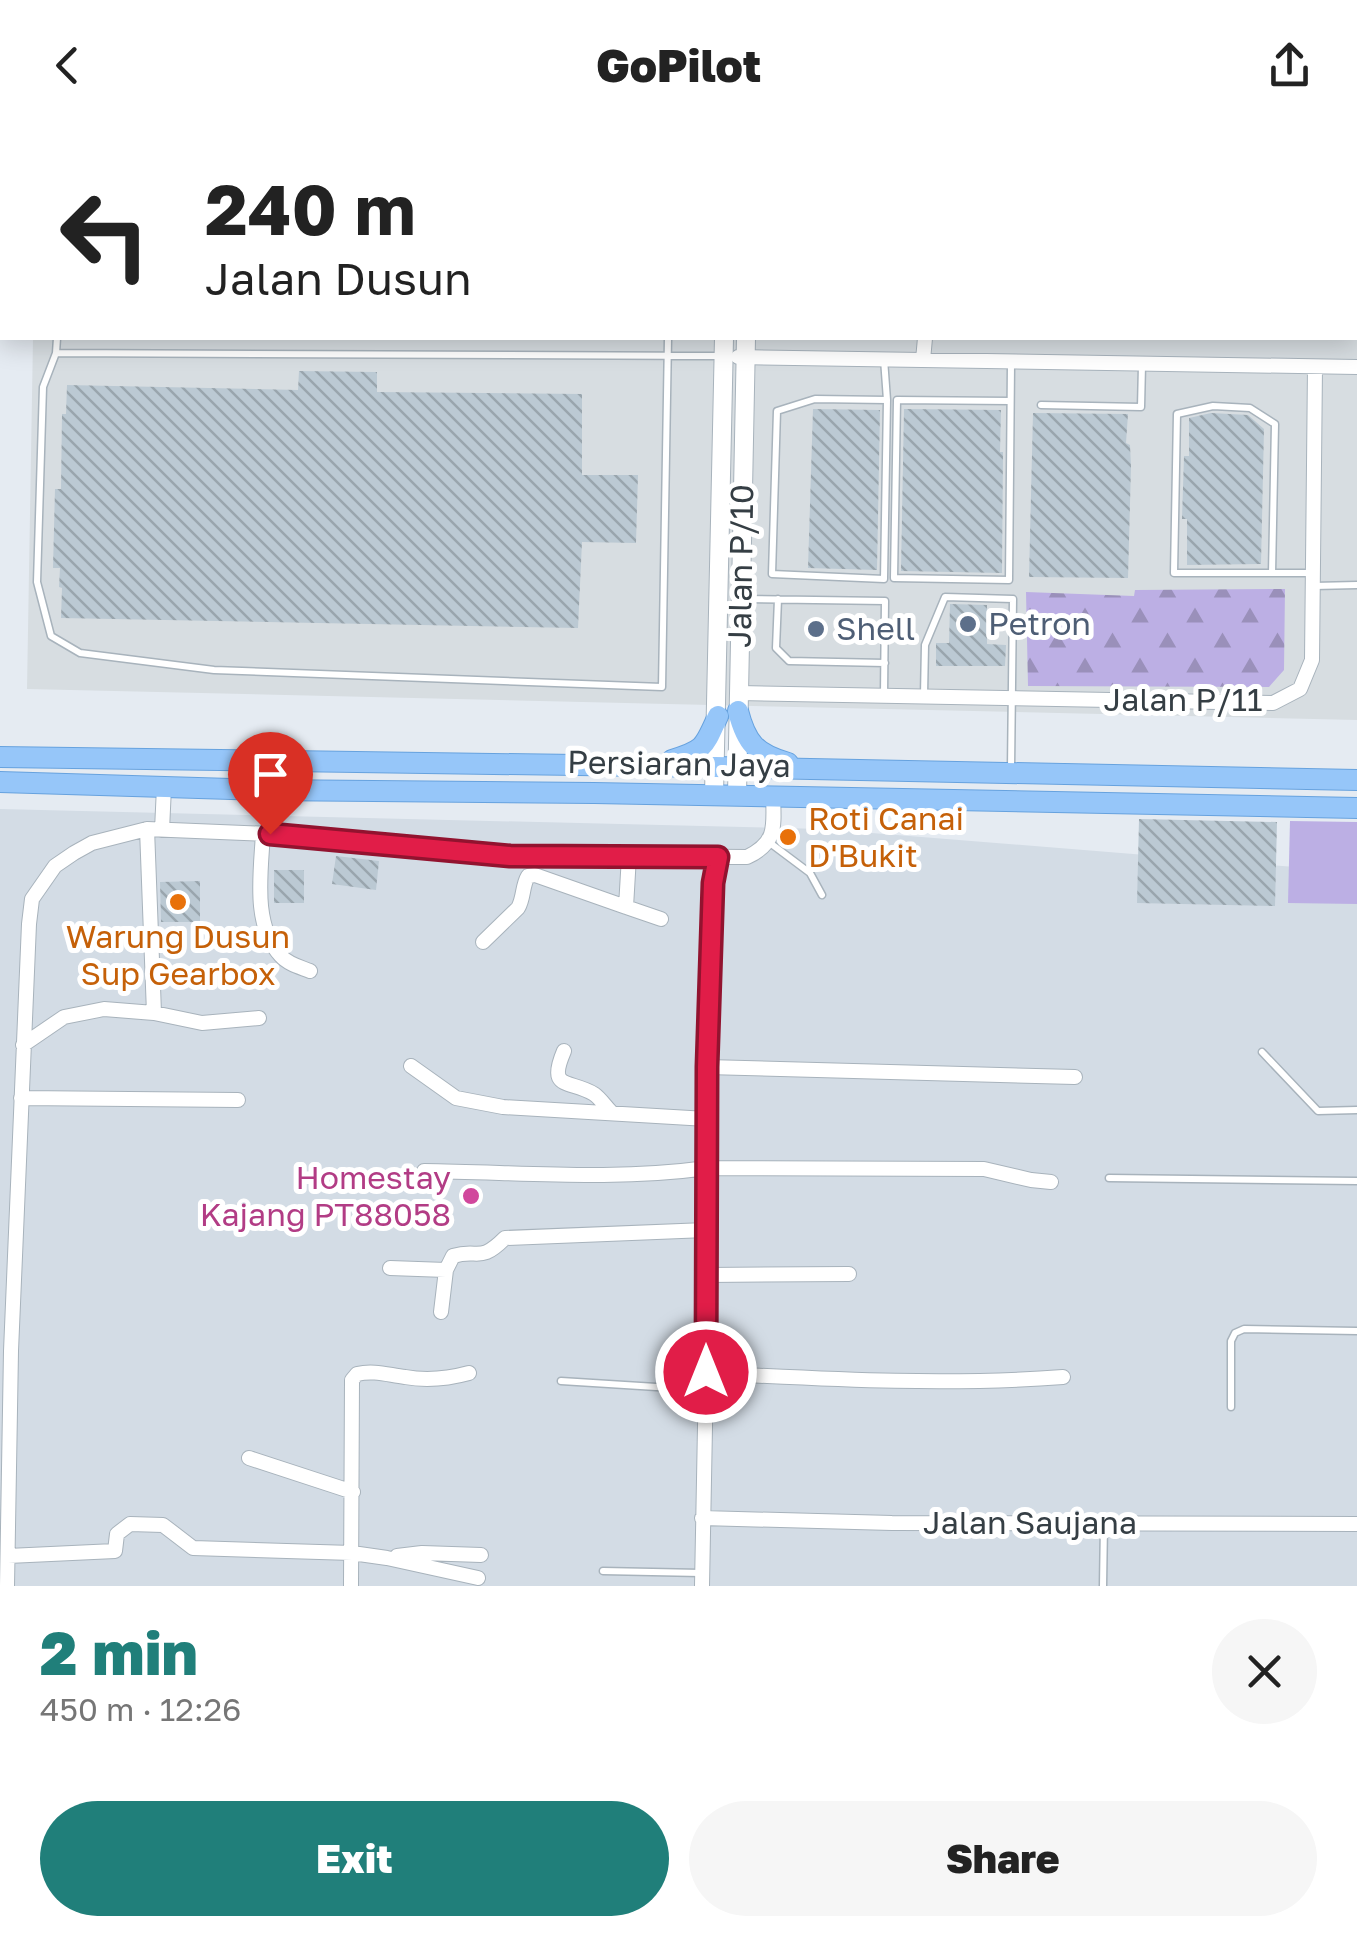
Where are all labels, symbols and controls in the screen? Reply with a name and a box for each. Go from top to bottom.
icon: back [40,38,95,93]
text: GoPilot [596,38,761,92]
icon: share [1262,38,1317,93]
text: 240 m [205,166,416,250]
icon: left [40,170,170,300]
text: Jalan Dusun [205,251,472,305]
street label: Jalan P/10 [720,484,760,648]
place label: Petron [988,604,1091,642]
place label: Shell [836,609,915,647]
marker: Petron [957,613,979,635]
marker: Shell [805,618,827,640]
street label: Jalan P/11 [1103,680,1263,718]
pin [228,732,313,835]
street label: Persiaran Jaya [567,742,791,784]
icon: arrive [243,747,298,802]
place label: Roti Canai D'Bukit [808,799,964,874]
marker: Roti Canai D'Bukit [777,826,799,848]
marker: Warung Dusun Sup Gearbox [167,891,189,913]
place label: Warung Dusun Sup Gearbox [66,917,290,992]
place label: Homestay Kajang PT88058 [200,1158,451,1233]
marker: Homestay Kajang PT88058 [460,1185,482,1207]
position arrow [654,1320,758,1424]
street label: Jalan Saujana [923,1503,1137,1541]
text: 2 min [40,1616,198,1688]
button: close [1212,1619,1317,1724]
text: 450 m · 12:26 [40,1690,241,1728]
button: Exit [40,1801,669,1916]
button: Share [689,1801,1317,1916]

